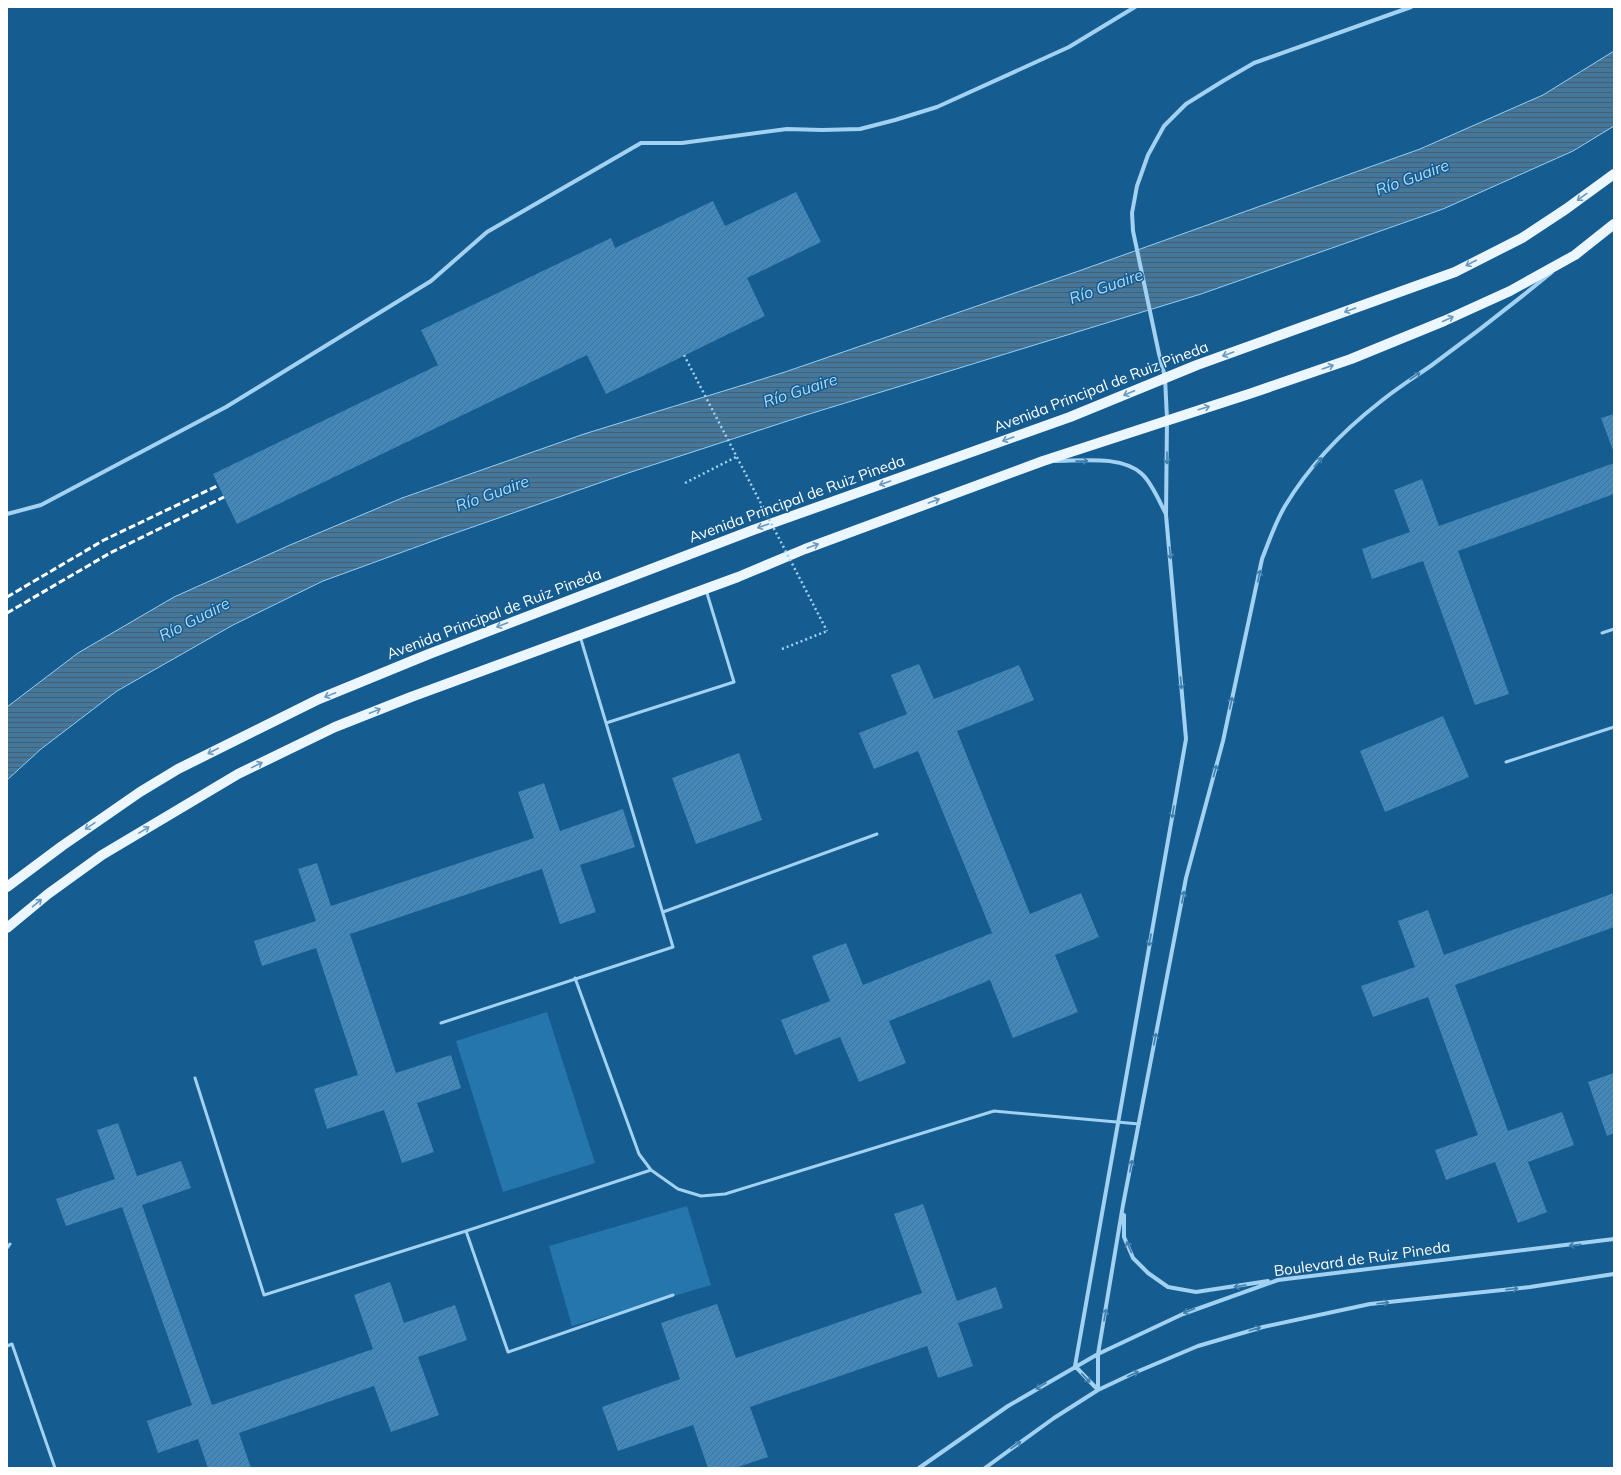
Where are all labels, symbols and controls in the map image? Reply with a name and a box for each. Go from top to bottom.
water label: Río Guaire [1372,154,1452,200]
one-way arrow [1577,193,1588,201]
one-way arrow [1465,260,1477,268]
water label: Río Guaire [1066,264,1146,308]
one-way arrow [1344,306,1356,314]
one-way arrow [1442,315,1454,322]
street label: Avenida Principal de Ruiz Pineda [991,337,1211,436]
one-way arrow [1222,351,1234,359]
one-way arrow [1321,362,1333,370]
water label: Río Guaire [760,369,840,411]
one-way arrow [1409,372,1420,380]
one-way arrow [1124,389,1136,397]
one-way arrow [1198,404,1211,411]
one-way arrow [1002,436,1014,444]
street label: Avenida Principal de Ruiz Pineda [686,451,907,547]
one-way arrow [1163,451,1171,464]
one-way arrow [1075,457,1088,465]
one-way arrow [1314,457,1323,468]
water label: Río Guaire [452,470,532,516]
one-way arrow [879,480,892,487]
one-way arrow [928,497,941,504]
one-way arrow [757,523,769,531]
one-way arrow [806,542,818,550]
one-way arrow [1166,546,1173,559]
street label: Avenida Principal de Ruiz Pineda [384,564,604,663]
one-way arrow [1255,570,1263,583]
water label: Río Guaire [155,592,233,645]
one-way arrow [497,622,509,630]
one-way arrow [1177,676,1185,689]
one-way arrow [324,691,336,699]
one-way arrow [1227,697,1235,710]
one-way arrow [368,707,380,714]
one-way arrow [207,748,219,756]
one-way arrow [250,761,262,768]
one-way arrow [1211,765,1219,778]
one-way arrow [1169,805,1177,818]
one-way arrow [84,823,96,831]
one-way arrow [138,826,149,834]
one-way arrow [1179,891,1187,904]
one-way arrow [32,899,42,908]
one-way arrow [1146,933,1154,946]
one-way arrow [1152,1033,1160,1046]
one-way arrow [1127,1160,1135,1173]
street label: Boulevard de Ruiz Pineda [1273,1237,1451,1280]
one-way arrow [1569,1241,1582,1248]
one-way arrow [1124,1242,1132,1254]
one-way arrow [1234,1282,1247,1290]
one-way arrow [1505,1285,1518,1293]
one-way arrow [1376,1299,1389,1307]
one-way arrow [1183,1308,1195,1316]
one-way arrow [1101,1309,1109,1322]
one-way arrow [1249,1325,1262,1332]
one-way arrow [1127,1369,1139,1377]
one-way arrow [1082,1373,1091,1383]
one-way arrow [1036,1382,1047,1390]
one-way arrow [1011,1441,1022,1450]

